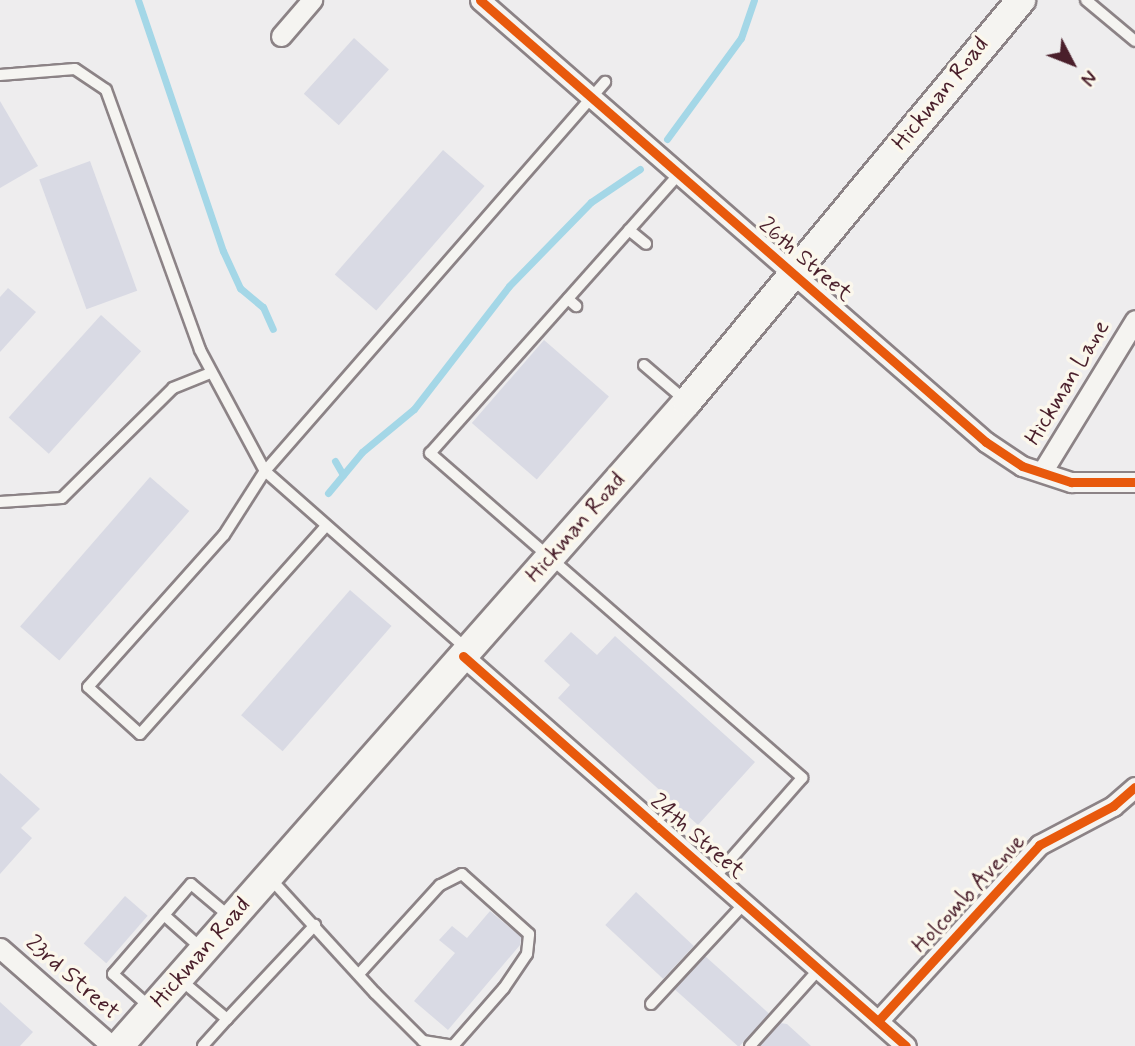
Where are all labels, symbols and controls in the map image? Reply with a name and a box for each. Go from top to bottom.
north arrow [1037,28,1107,98]
street label: Hickman Road [887,32,995,156]
text: N [1074,64,1102,90]
street label: 26th Street [752,212,858,308]
street label: Hickman Lane [1020,316,1116,450]
street label: Hickman Road [521,467,631,589]
street label: 24th Street [644,788,750,886]
street label: Holcomb Avenue [905,826,1033,962]
street label: Hickman Road [146,892,256,1014]
street label: 23rd Street [20,930,124,1026]

